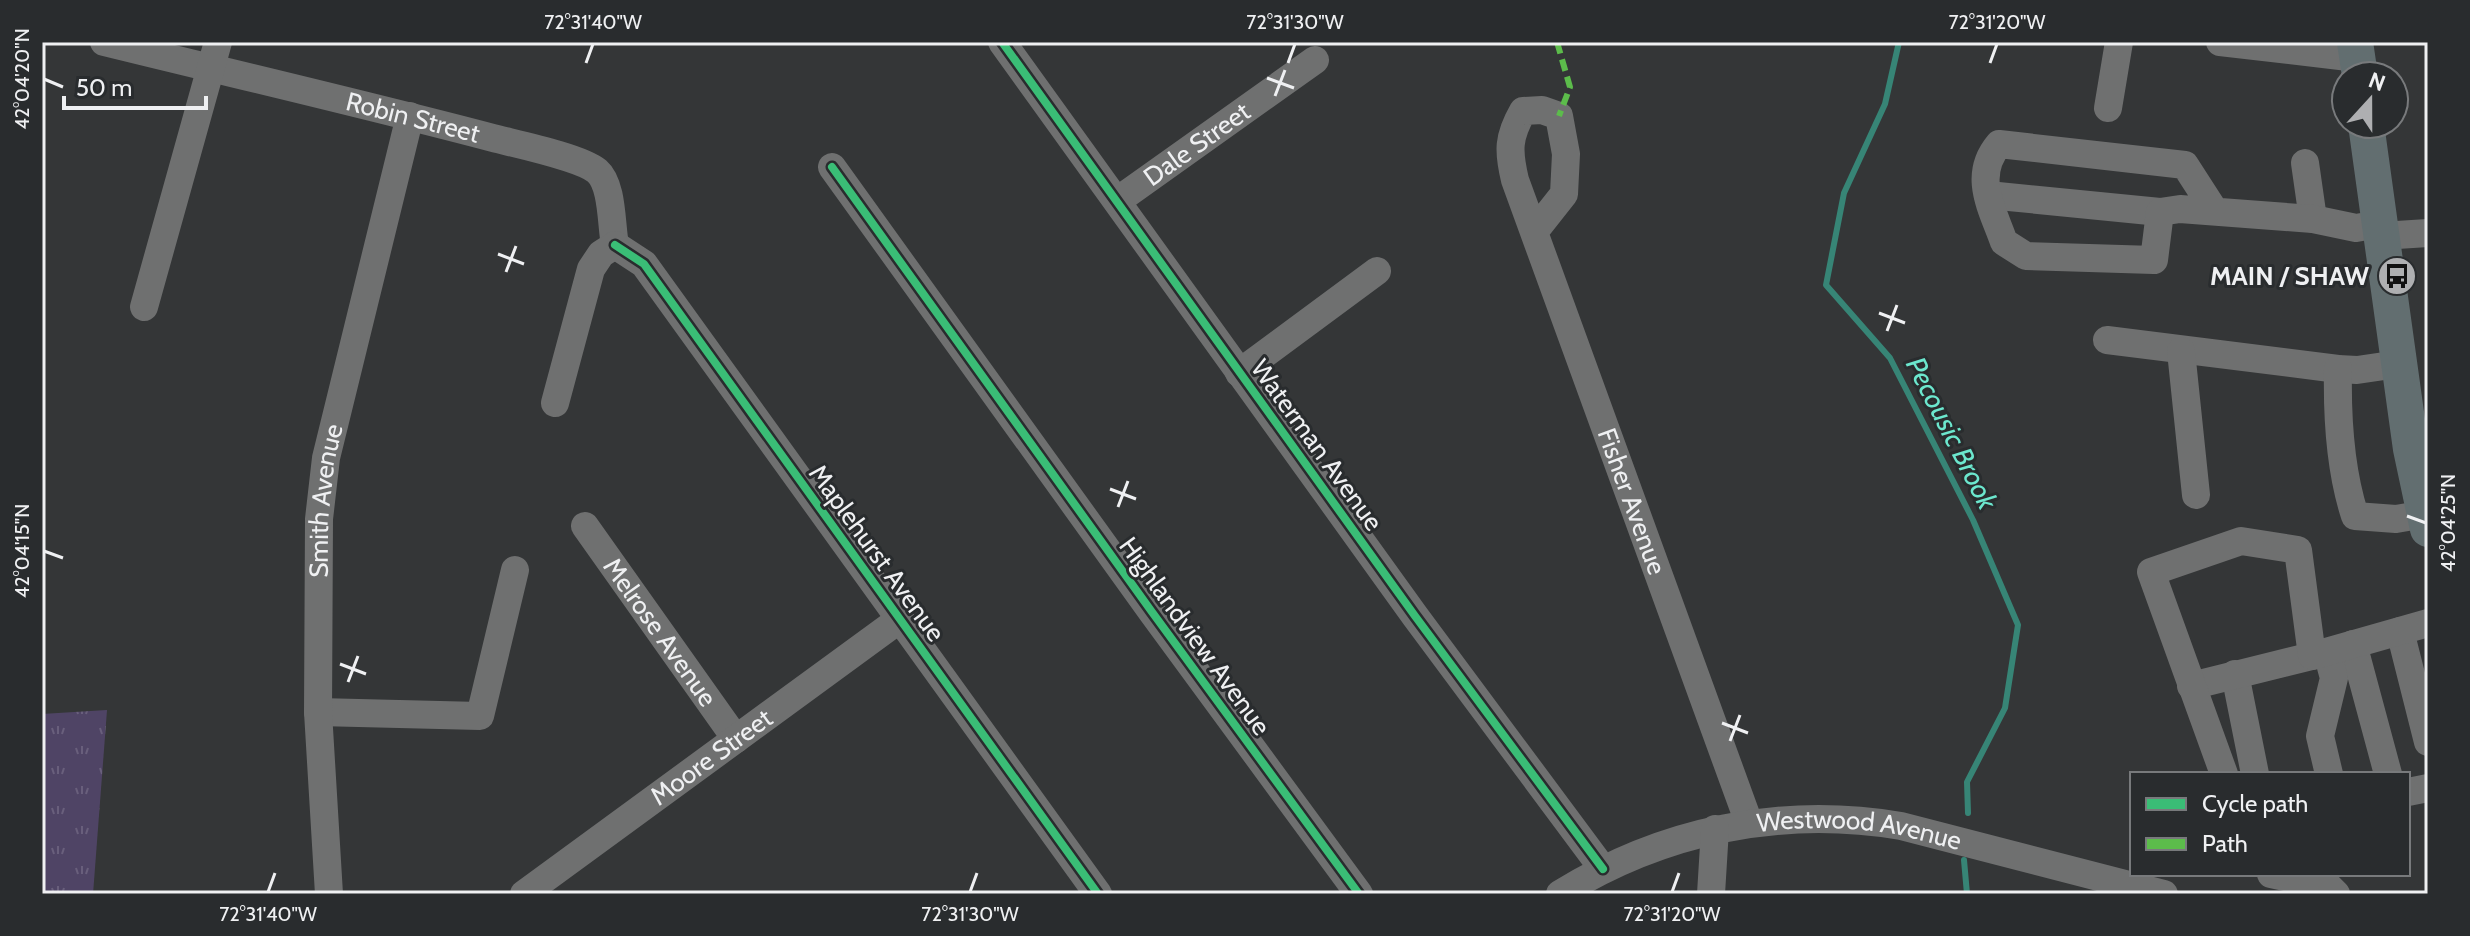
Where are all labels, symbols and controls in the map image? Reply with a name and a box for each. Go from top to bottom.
text: 72°31'40"W [544,10,642,34]
text: 72°31'30"W [1246,10,1344,34]
text: 72°31'20"W [1949,10,2046,34]
text: 42°04'20"N [10,28,34,130]
scale bar [64,60,206,110]
north arrow [2330,60,2410,140]
text: N [2365,66,2389,97]
text: 50 m [76,73,132,102]
street label: Robin Street [343,85,483,150]
street label: Dale Street [1137,95,1256,193]
bus stop icon: MAIN / SHAW [2376,255,2418,297]
place label: MAIN / SHAW [2210,260,2369,292]
water label: Pecousic Brook [1899,351,2005,516]
street label: Waterman Avenue [1244,353,1390,537]
street label: Smith Avenue [302,421,350,578]
street label: Fisher Avenue [1591,424,1673,579]
street label: Maplehurst Avenue [802,458,952,648]
text: 42°04'25"N [2436,474,2460,572]
text: 42°04'15"N [10,504,34,598]
street label: Highlandview Avenue [1112,531,1278,741]
street label: Melrose Avenue [597,551,724,713]
street label: Moore Street [644,702,779,812]
legend [2130,772,2410,876]
text: Cycle path [2202,789,2308,818]
street label: Westwood Avenue [1755,803,1965,857]
text: Path [2202,829,2248,858]
text: 72°31'40"W [219,902,317,926]
text: 72°31'30"W [921,902,1019,926]
text: 72°31'20"W [1624,902,1721,926]

